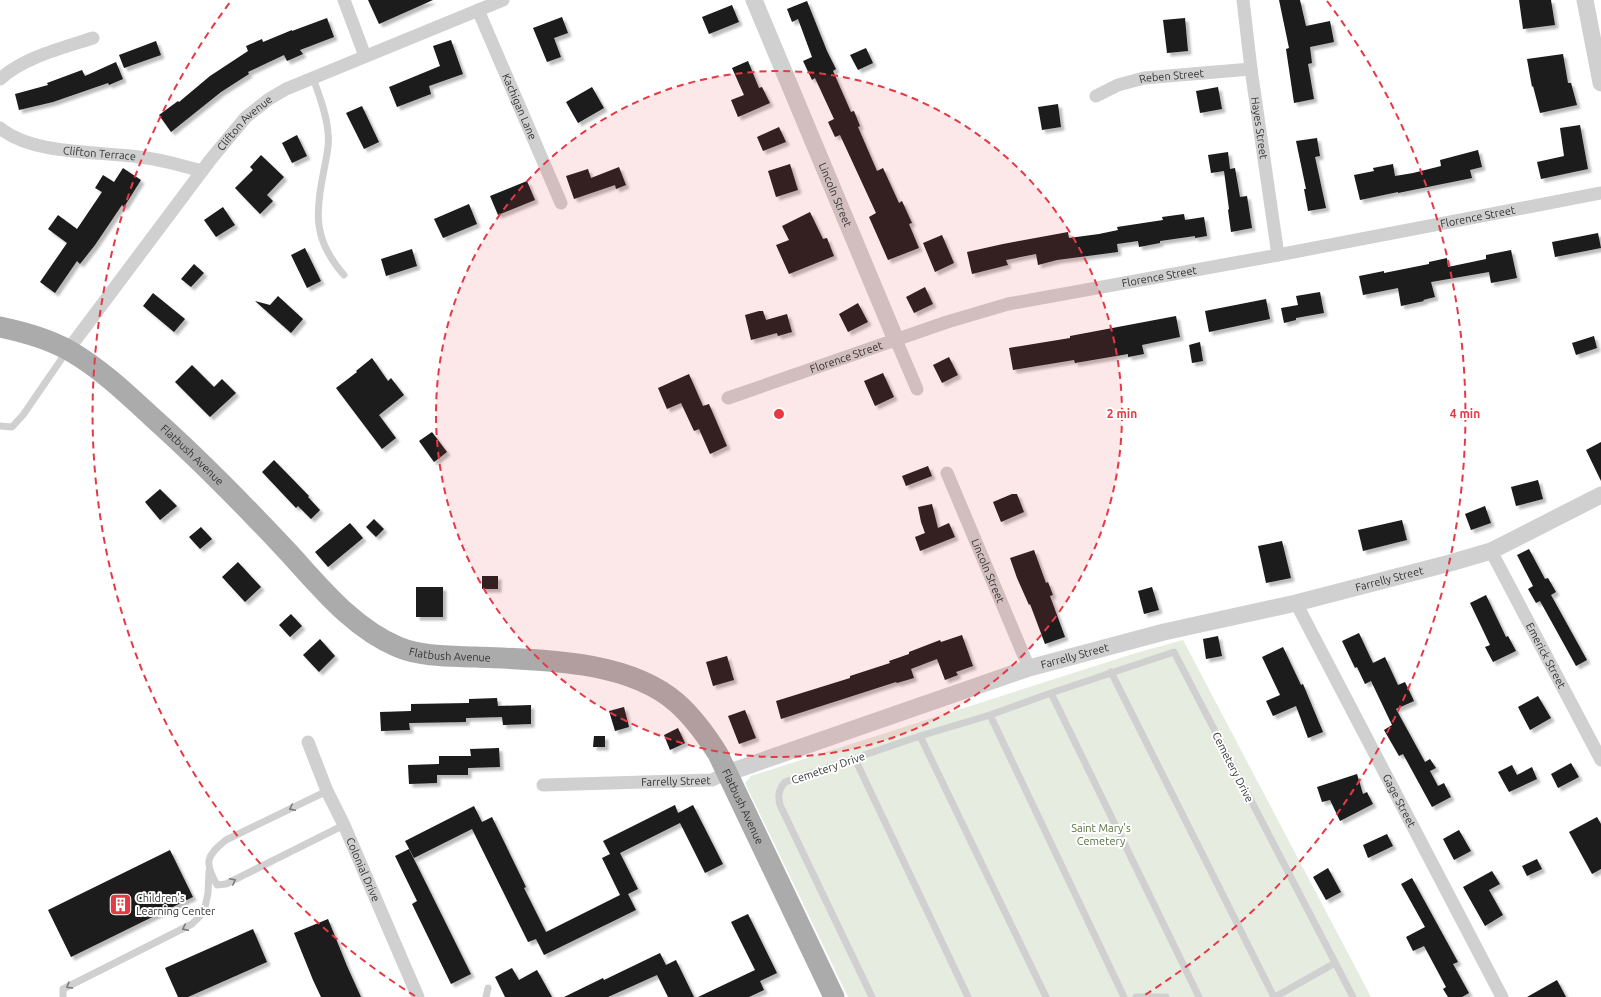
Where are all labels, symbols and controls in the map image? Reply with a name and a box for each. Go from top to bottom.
street label: Reben Street [1138,67,1205,85]
street label: Kachigan Lane [500,72,539,141]
street label: Clifton Avenue [215,93,274,153]
street label: Hayes Street [1249,96,1270,160]
street label: Clifton Terrace [62,144,137,163]
street label: Lincoln Street [817,161,854,229]
street label: Florence Street [1439,204,1517,230]
street label: Florence Street [1121,264,1198,289]
street label: Florence Street [808,339,885,375]
centre of rings [772,407,786,421]
text: 2 min [1107,407,1137,420]
text: 4 min [1450,407,1480,420]
street label: Flatbush Avenue [158,422,226,488]
street label: Lincoln Street [969,537,1007,605]
street label: Farrelly Street [1354,564,1425,593]
street label: Emerick Street [1524,621,1568,691]
street label: Farrelly Street [1039,641,1111,671]
street label: Flatbush Avenue [408,645,491,664]
street label: Cemetery Drive [1210,730,1256,804]
street label: Cemetery Drive [790,750,866,786]
street label: Flatbush Avenue [720,767,766,846]
street label: Gage Street [1380,772,1419,830]
street label: Farrelly Street [641,774,712,788]
one-way arrow [289,803,296,811]
park label: Saint Mary's Cemetery [1071,822,1131,847]
street label: Colonial Drive [344,836,382,903]
one-way arrow [228,878,236,886]
building icon: Children's Learning Center [107,891,133,917]
place label: Children's Learning Center [136,892,216,917]
one-way arrow [182,923,189,931]
one-way arrow [66,982,73,989]

